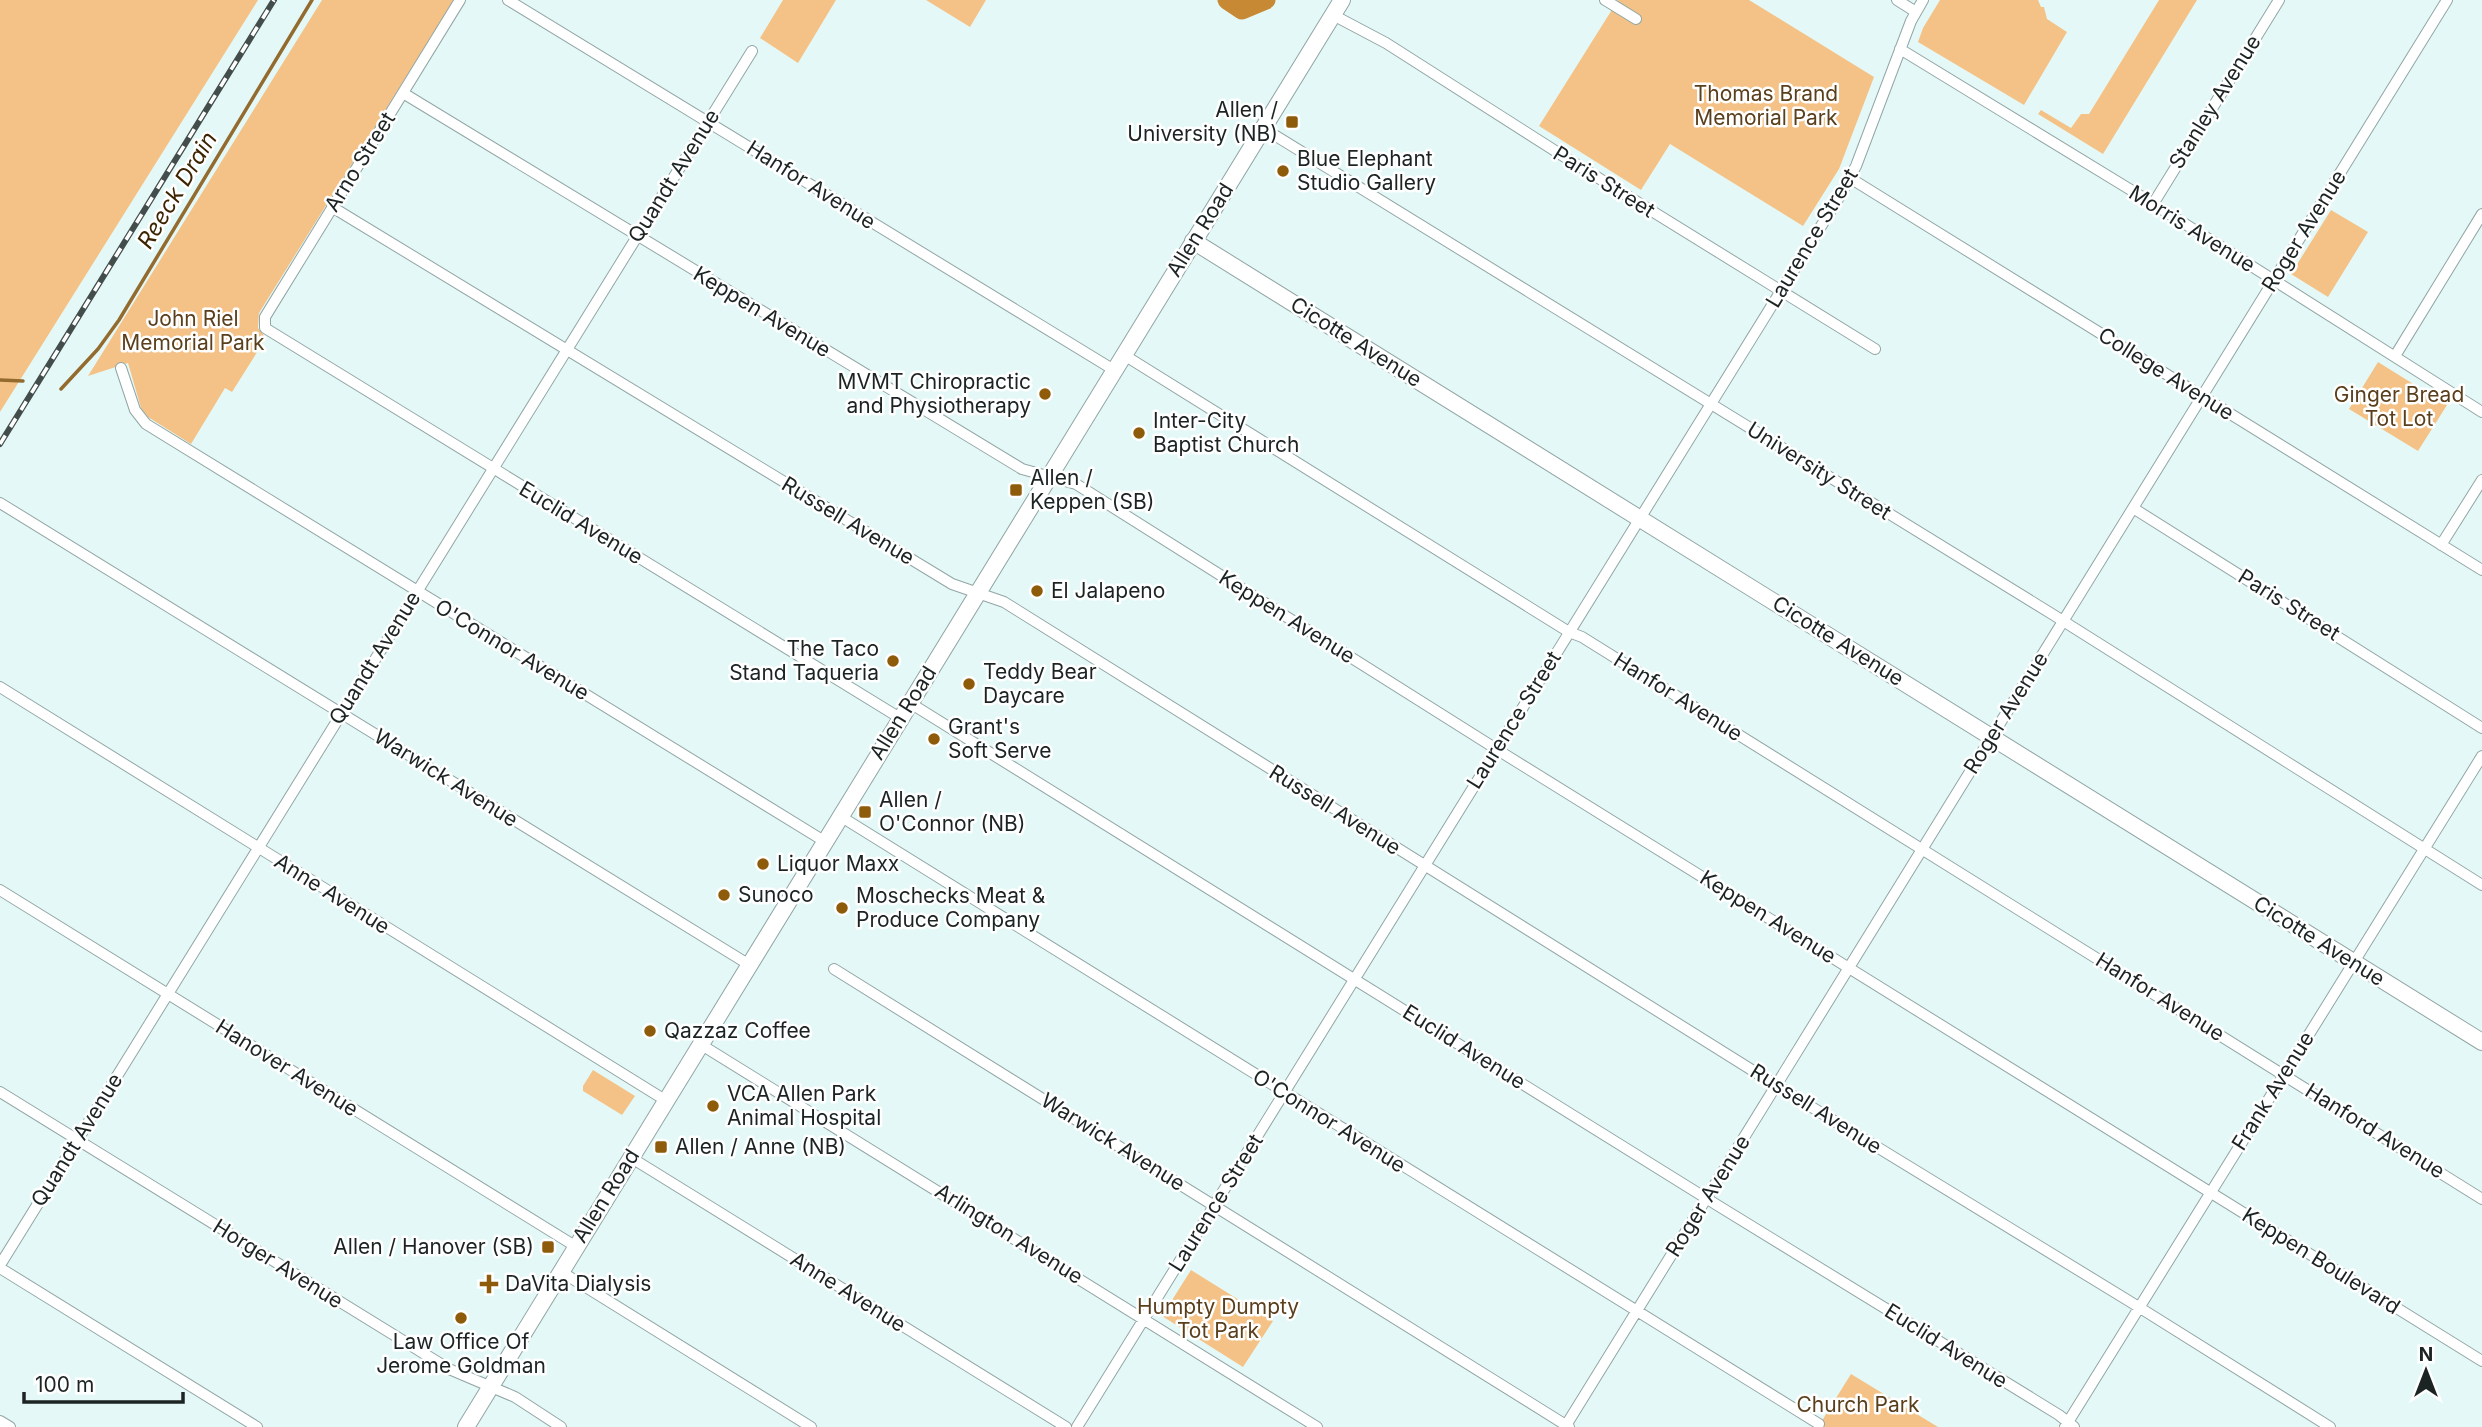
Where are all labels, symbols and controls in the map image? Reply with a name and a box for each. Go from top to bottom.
street label: Stanley Avenue [2163,30,2266,173]
park label: Thomas Brand Memorial Park [1694,81,1838,130]
place label: Allen / University (NB) [1127,97,1278,146]
street label: Quandt Avenue [623,104,725,247]
street label: Arno Street [319,107,400,216]
marker: Allen / University (NB) [1284,114,1300,130]
water label: Reeck Drain [131,126,223,254]
street label: Hanfor Avenue [742,135,880,234]
street label: Paris Street [1549,141,1660,223]
place label: Blue Elephant Studio Gallery [1297,146,1436,195]
marker: Blue Elephant Studio Gallery [1275,163,1291,179]
street label: Laurence Street [1760,164,1863,312]
street label: Roger Avenue [2256,165,2351,296]
street label: Allen Road [1161,178,1238,281]
street label: Morris Avenue [2125,180,2260,277]
street label: Keppen Avenue [689,261,835,362]
street label: Cicotte Avenue [1286,291,1426,392]
park label: John Riel Memorial Park [121,306,265,355]
street label: College Avenue [2094,322,2239,425]
place label: MVMT Chiropractic and Physiotherapy [838,369,1031,418]
park label: Ginger Bread Tot Lot [2334,382,2464,431]
marker: MVMT Chiropractic and Physiotherapy [1037,386,1053,402]
place label: Inter-City Baptist Church [1153,408,1299,457]
street label: University Street [1743,416,1896,525]
marker: Inter-City Baptist Church [1131,425,1147,441]
place label: Allen / Keppen (SB) [1030,465,1154,514]
street label: Russell Avenue [777,471,919,570]
street label: Euclid Avenue [515,476,648,569]
marker: Allen / Keppen (SB) [1008,482,1024,498]
street label: Paris Street [2234,564,2345,646]
street label: Keppen Avenue [1215,565,1360,668]
place label: El Jalapeno [1051,578,1165,603]
marker: El Jalapeno [1029,583,1045,599]
street label: Quandt Avenue [324,586,426,729]
street label: Cicotte Avenue [1768,590,1908,691]
street label: O'Connor Avenue [431,594,594,705]
place label: The Taco Stand Taqueria [729,636,879,685]
street label: Laurence Street [1461,646,1566,793]
street label: Hanfor Avenue [1609,647,1747,746]
street label: Roger Avenue [1958,647,2053,778]
marker: The Taco Stand Taqueria [885,653,901,669]
place label: Teddy Bear Daycare [983,659,1097,708]
street label: Allen Road [864,661,941,764]
marker: Teddy Bear Daycare [961,676,977,692]
place label: Grant's Soft Serve [948,714,1051,763]
street label: Warwick Avenue [370,723,523,832]
marker: Grant's Soft Serve [926,731,942,747]
street label: Russell Avenue [1265,759,1406,860]
place label: Allen / O'Connor (NB) [879,787,1025,836]
marker: Allen / O'Connor (NB) [857,804,873,820]
street label: Anne Avenue [270,848,395,939]
place label: Liquor Maxx [777,851,899,876]
marker: Liquor Maxx [755,856,771,872]
street label: Keppen Avenue [1696,865,1841,968]
place label: Sunoco [738,882,813,907]
place label: Moschecks Meat & Produce Company [856,883,1046,932]
marker: Sunoco [716,887,732,903]
street label: Cicotte Avenue [2249,890,2389,991]
marker: Moschecks Meat & Produce Company [834,900,850,916]
street label: Hanfor Avenue [2091,947,2229,1046]
street label: Euclid Avenue [1398,999,1530,1094]
street label: Hanover Avenue [211,1014,363,1121]
place label: Qazzaz Coffee [664,1018,811,1043]
marker: Qazzaz Coffee [642,1023,658,1039]
street label: Frank Avenue [2226,1027,2319,1155]
street label: Russell Avenue [1746,1058,1887,1159]
street label: O'Connor Avenue [1248,1064,1410,1178]
street label: Quandt Avenue [26,1068,128,1211]
street label: Hanford Avenue [2301,1078,2450,1183]
place label: VCA Allen Park Animal Hospital [727,1081,881,1130]
street label: Warwick Avenue [1037,1087,1190,1196]
marker: VCA Allen Park Animal Hospital [705,1098,721,1114]
street label: Laurence Street [1163,1129,1268,1276]
street label: Roger Avenue [1660,1130,1755,1261]
place label: Allen / Anne (NB) [675,1134,846,1159]
marker: Allen / Anne (NB) [653,1139,669,1155]
street label: Allen Road [567,1144,644,1247]
street label: Arlington Avenue [931,1178,1088,1289]
street label: Keppen Boulevard [2238,1202,2405,1319]
street label: Horger Avenue [209,1214,348,1314]
place label: Allen / Hanover (SB) [333,1234,534,1259]
marker: Allen / Hanover (SB) [540,1239,556,1255]
street label: Anne Avenue [786,1246,911,1337]
place label: DaVita Dialysis [505,1271,651,1296]
marker: DaVita Dialysis [479,1274,499,1294]
park label: Humpty Dumpty Tot Park [1137,1294,1299,1343]
street label: Euclid Avenue [1880,1298,2012,1393]
marker: Law Office Of Jerome Goldman [453,1310,469,1326]
place label: Law Office Of Jerome Goldman [376,1329,546,1378]
north arrow [2391,1336,2461,1406]
text: N [2419,1343,2433,1366]
scale bar [24,1360,184,1404]
text: 100 m [35,1372,94,1397]
park label: Church Park [1796,1392,1920,1417]

